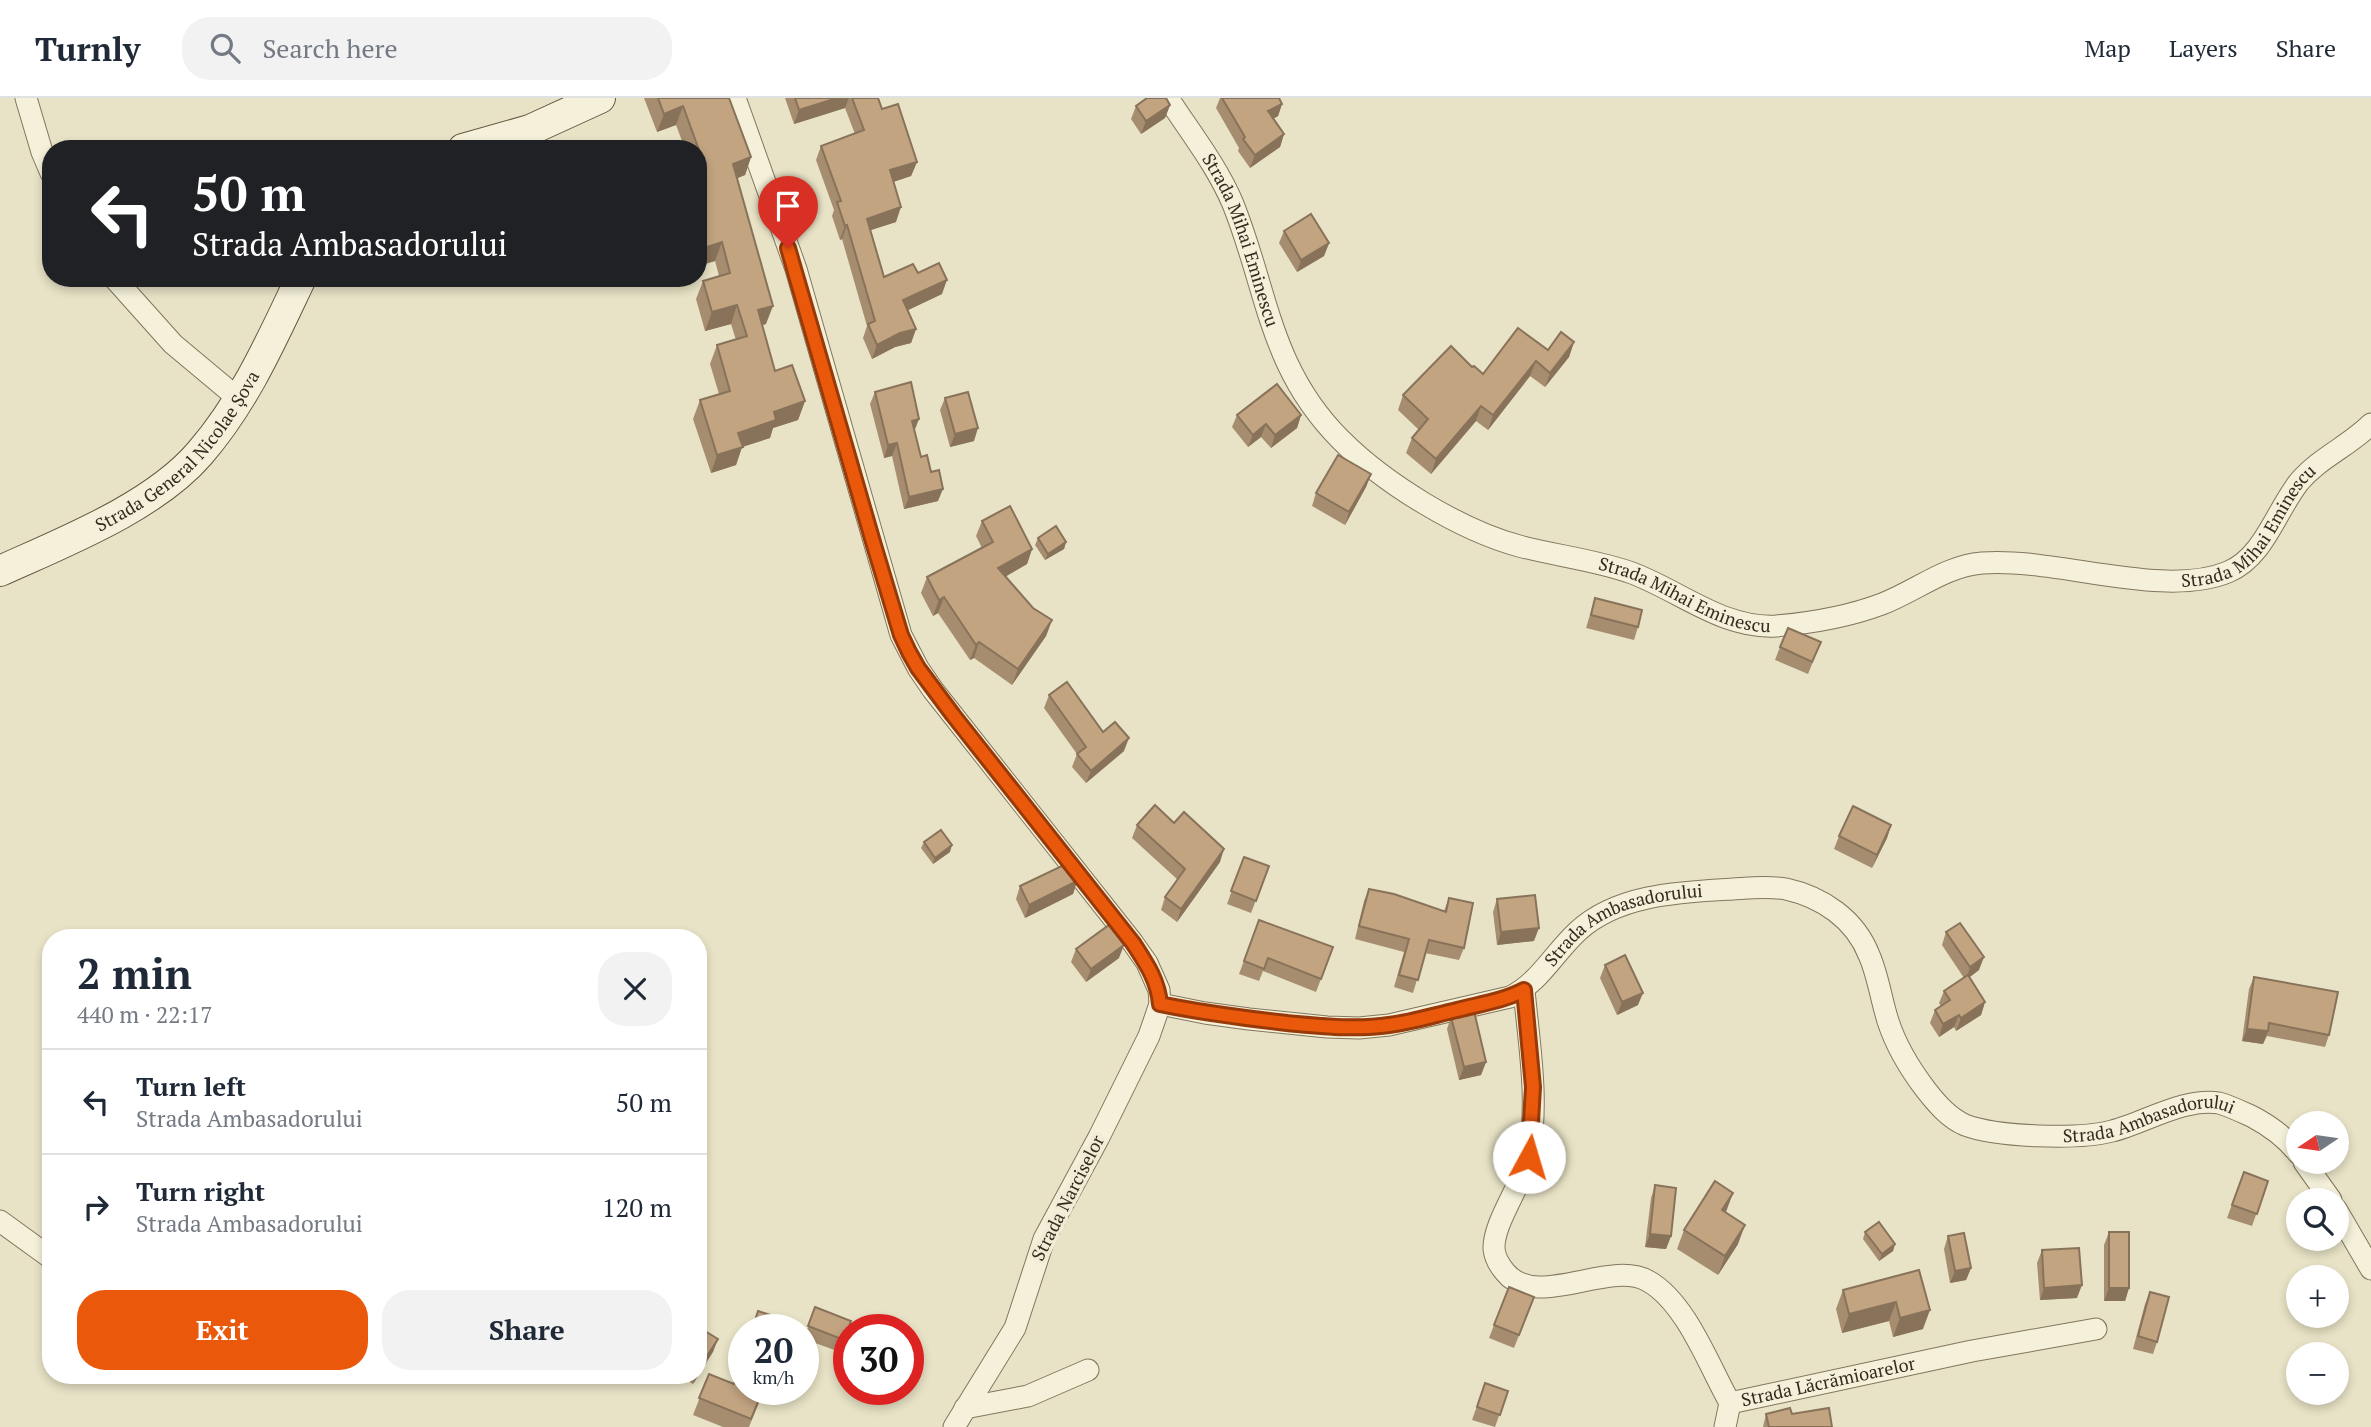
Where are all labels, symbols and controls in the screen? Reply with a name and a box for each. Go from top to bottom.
search box [182,17,672,80]
text: Turnly [35,27,140,70]
icon: search [206,29,244,67]
text: Search here [262,31,398,65]
text: Map [2084,32,2131,64]
text: Layers [2169,32,2238,64]
text: Share [2276,32,2336,64]
street label: Strada Mihai Eminescu [1197,148,1285,330]
text: 50 m [192,160,306,225]
icon: left [77,168,168,259]
pin [758,176,818,248]
icon: arrive [769,187,807,225]
text: Strada Ambasadorului [192,223,507,265]
street label: Strada General Nicolae Șova [91,366,264,536]
street label: Strada Mihai Eminescu [2180,459,2320,592]
street label: Strada Mihai Eminescu [1596,551,1771,637]
street label: Strada Ambasadorului [1539,878,1703,971]
text: 2 min [77,945,192,1001]
button: close [598,952,672,1026]
text: 440 m · 22:17 [77,999,212,1030]
text: Turn left [136,1069,246,1103]
icon: left [77,1083,115,1121]
text: 50 m [616,1085,672,1119]
street label: Strada Ambasadorului [2062,1089,2239,1147]
text: Strada Ambasadorului [136,1103,363,1134]
north arrow [2286,1111,2348,1174]
map controls [2286,1111,2349,1405]
position arrow [1492,1120,1566,1194]
street label: Strada Narciselor [1025,1131,1109,1264]
text: Turn right [136,1174,265,1208]
icon: right [77,1188,115,1226]
button: search [2286,1188,2349,1251]
text: 120 m [602,1190,672,1224]
text: Strada Ambasadorului [136,1208,363,1239]
button: + [2286,1265,2349,1328]
button: Exit [77,1290,368,1370]
button: Share [382,1290,672,1370]
speed limit sign: 30 [833,1314,924,1405]
text: 20 [754,1327,793,1373]
button: − [2286,1342,2349,1405]
street label: Strada Lăcrămioarelor [1739,1351,1917,1411]
text: km/h [753,1365,794,1389]

